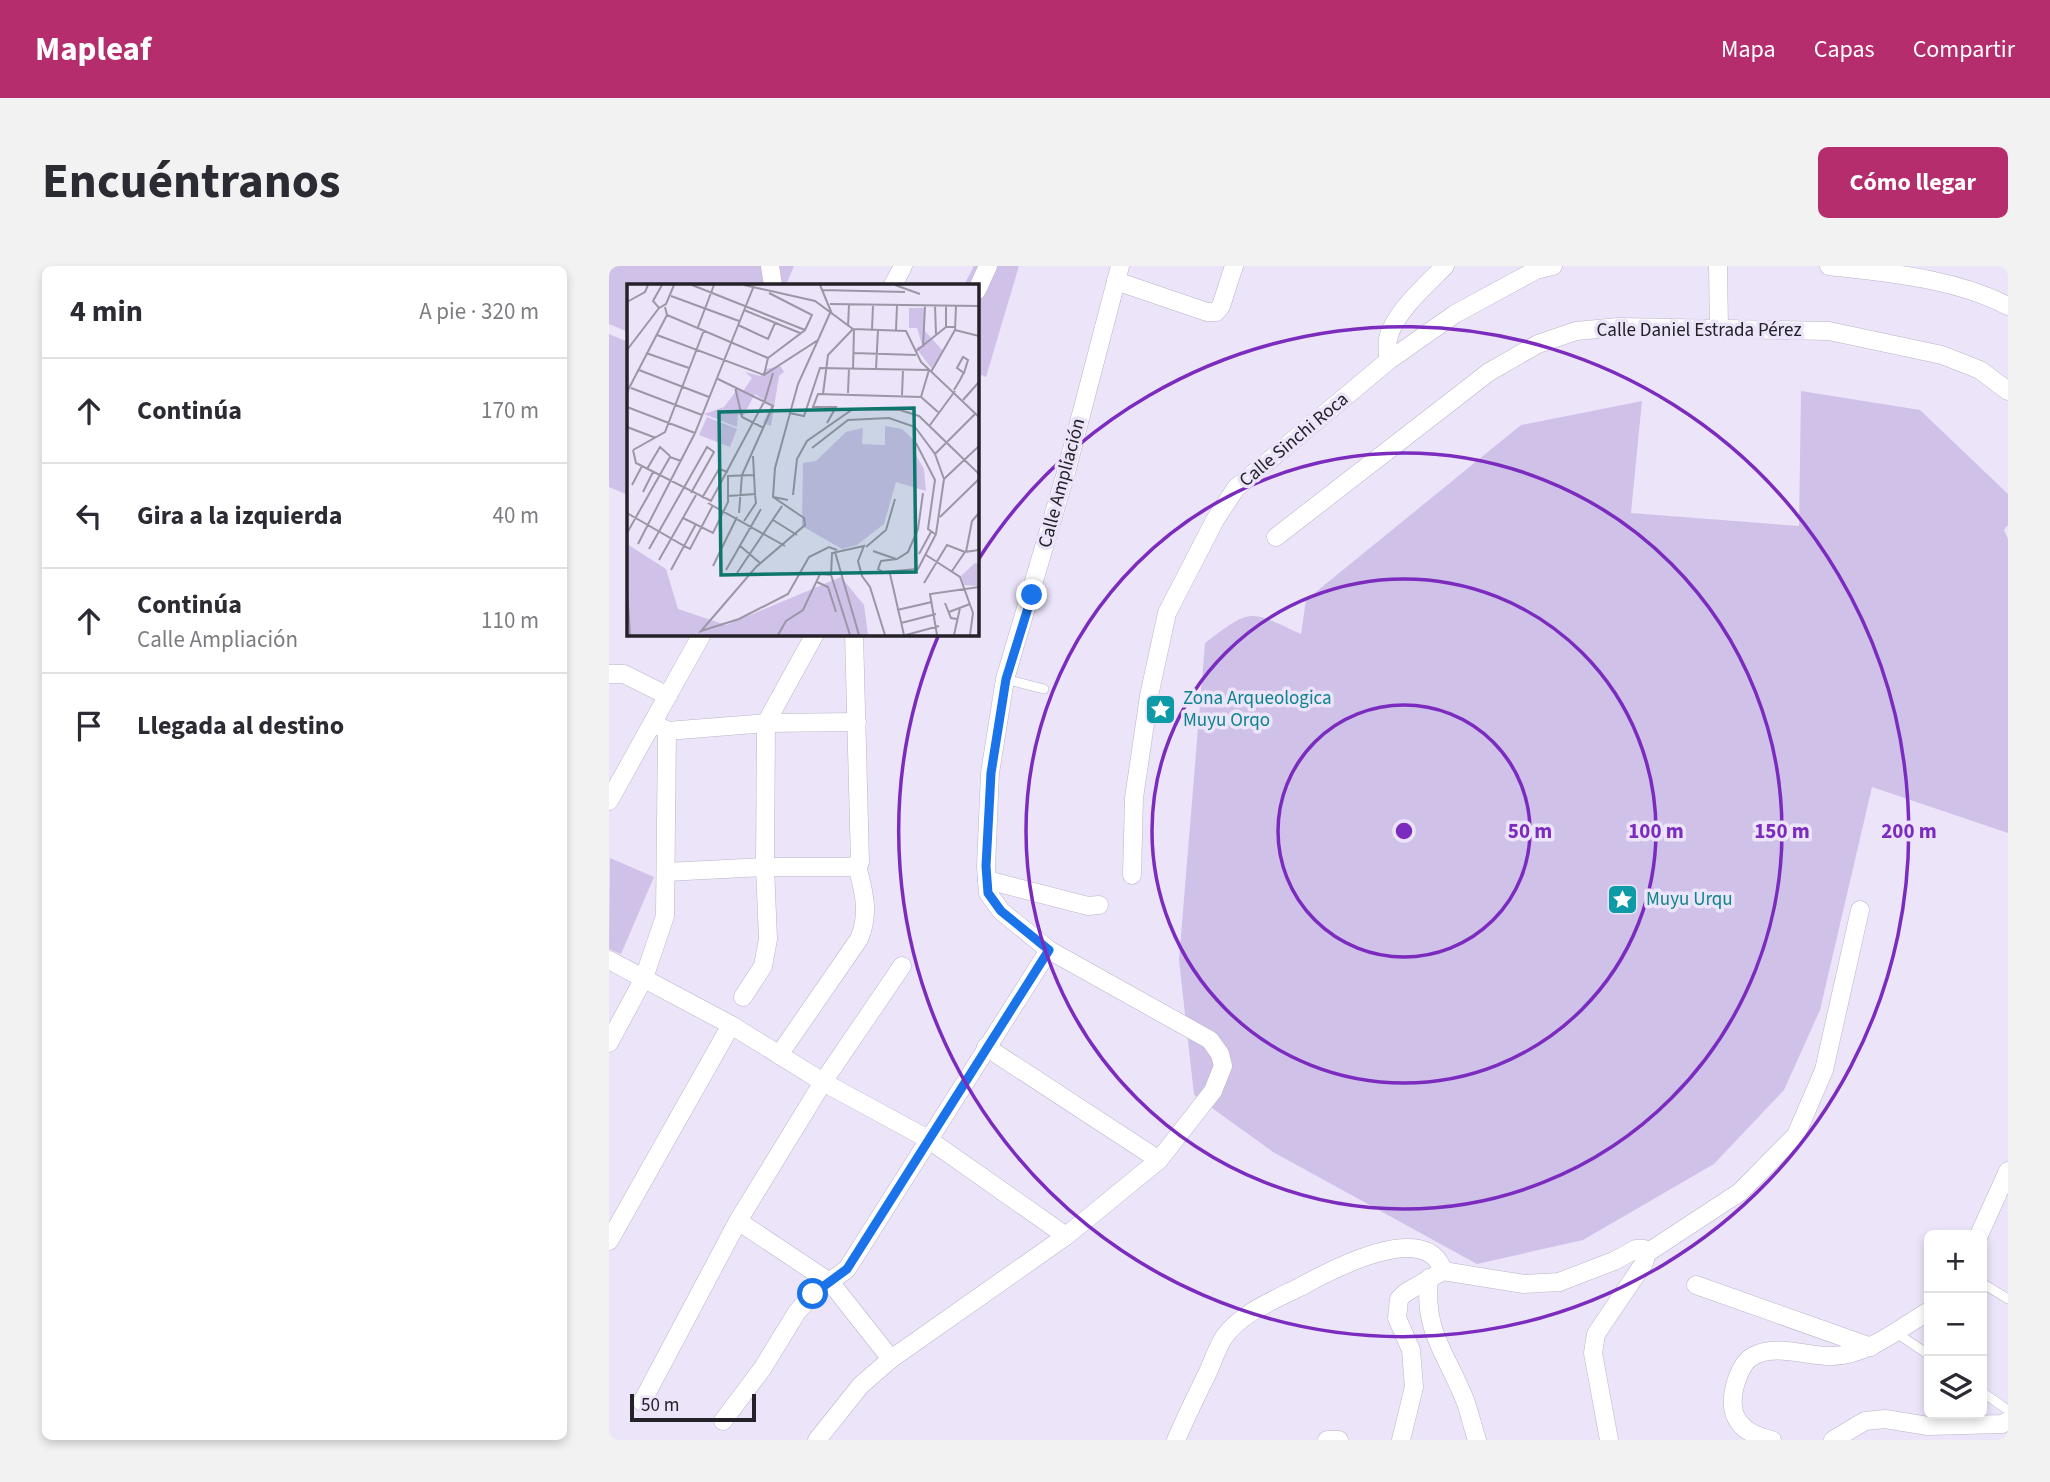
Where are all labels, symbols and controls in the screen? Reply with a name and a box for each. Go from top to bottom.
text: Mapleaf [35,26,151,73]
text: Mapa [1721,32,1776,67]
text: Capas [1814,32,1875,67]
text: Compartir [1913,32,2015,67]
text: Encuéntranos [42,147,340,217]
button: Cómo llegar [1818,147,2008,218]
inset map [627,284,978,635]
text: 4 min [70,290,143,333]
text: A pie · 320 m [419,295,539,328]
street label: Calle Daniel Estrada Pérez [1596,317,1802,344]
street label: Calle Sinchi Roca [1234,386,1354,494]
icon: ahead [70,392,108,430]
text: Continúa [137,392,242,429]
text: 170 m [481,394,539,427]
street label: Calle Ampliación [1032,415,1092,551]
icon: left [70,497,108,535]
text: Gira a la izquierda [137,497,342,534]
text: 40 m [492,499,539,532]
route end [1016,579,1047,610]
text: Continúa [137,586,242,623]
icon: ahead [70,602,108,640]
text: 110 m [481,604,539,637]
text: Calle Ampliación [137,623,298,656]
place label: Zona Arqueologica Muyu Orqo [1183,685,1332,734]
place icon: Zona Arqueologica Muyu Orqo [1143,692,1177,726]
icon: arrive [70,707,108,745]
text: Llegada al destino [137,707,344,744]
text: 50 m [1508,816,1552,846]
text: 100 m [1628,816,1684,846]
text: 150 m [1754,816,1810,846]
text: 200 m [1881,816,1937,846]
centre of rings [1392,819,1416,843]
place icon: Muyu Urqu [1606,882,1640,916]
place label: Muyu Urqu [1646,886,1733,913]
map controls [1924,1230,1987,1419]
button: + [1924,1230,1987,1293]
route start [797,1278,828,1309]
button: − [1924,1293,1987,1356]
button: layers [1924,1356,1987,1419]
scale bar [630,1391,756,1423]
text: 50 m [641,1392,679,1419]

